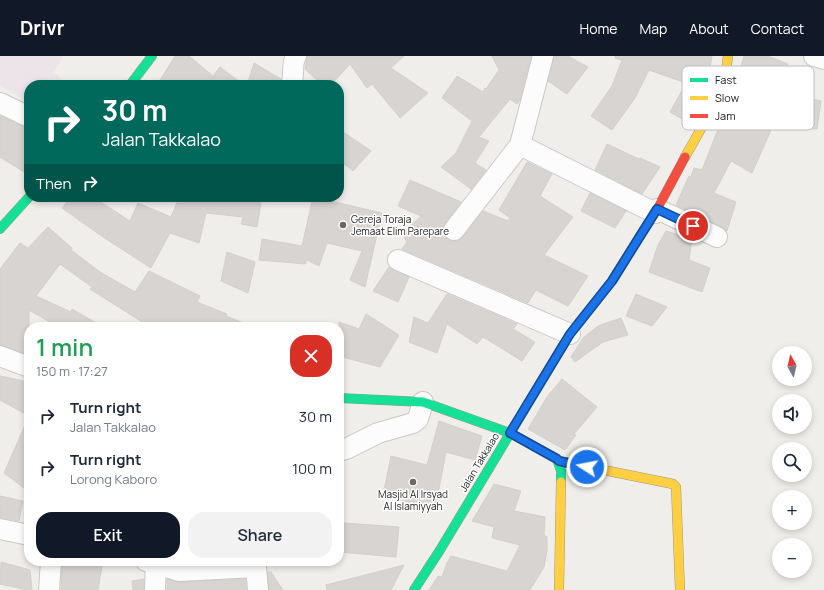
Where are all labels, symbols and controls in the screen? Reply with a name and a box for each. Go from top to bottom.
text: Drivr [20,15,64,41]
text: Home [580,19,617,38]
text: Map [639,19,667,38]
text: About [689,19,729,38]
text: Contact [751,19,804,38]
legend [682,66,814,130]
text: Fast [715,72,737,87]
text: Slow [715,90,740,105]
text: 30 m [102,91,167,129]
icon: right [36,96,88,148]
text: Jam [715,108,736,123]
text: Jalan Takkalao [102,127,221,151]
icon: right [79,172,101,194]
text: Then [36,173,71,194]
pin [676,209,710,243]
place label: Gereja Toraja Jemaat Elim Parepare [351,212,449,238]
icon: arrive [682,215,704,237]
marker: Gereja Toraja Jemaat Elim Parepare [338,220,348,230]
text: 1 min [36,330,93,363]
button: close [290,335,332,377]
north arrow [772,346,812,386]
map controls [772,346,812,578]
text: 150 m · 17:27 [36,362,108,380]
button: sound [772,394,812,434]
text: Turn right [70,397,141,418]
icon: right [36,405,58,427]
text: 30 m [299,406,332,427]
text: Jalan Takkalao [70,418,156,436]
street label: Jalan Takkalao [456,430,502,494]
button: search [772,442,812,482]
position arrow [566,446,608,488]
text: Turn right [70,449,141,470]
icon: right [36,457,58,479]
text: 100 m [292,458,332,479]
text: Lorong Kaboro [70,470,157,488]
marker: Masjid Al Irsyad Al Islamiyyah [408,477,418,487]
place label: Masjid Al Irsyad Al Islamiyyah [378,487,448,513]
button: + [772,490,812,530]
button: Exit [36,512,180,558]
button: Share [188,512,332,558]
button: − [772,538,812,578]

